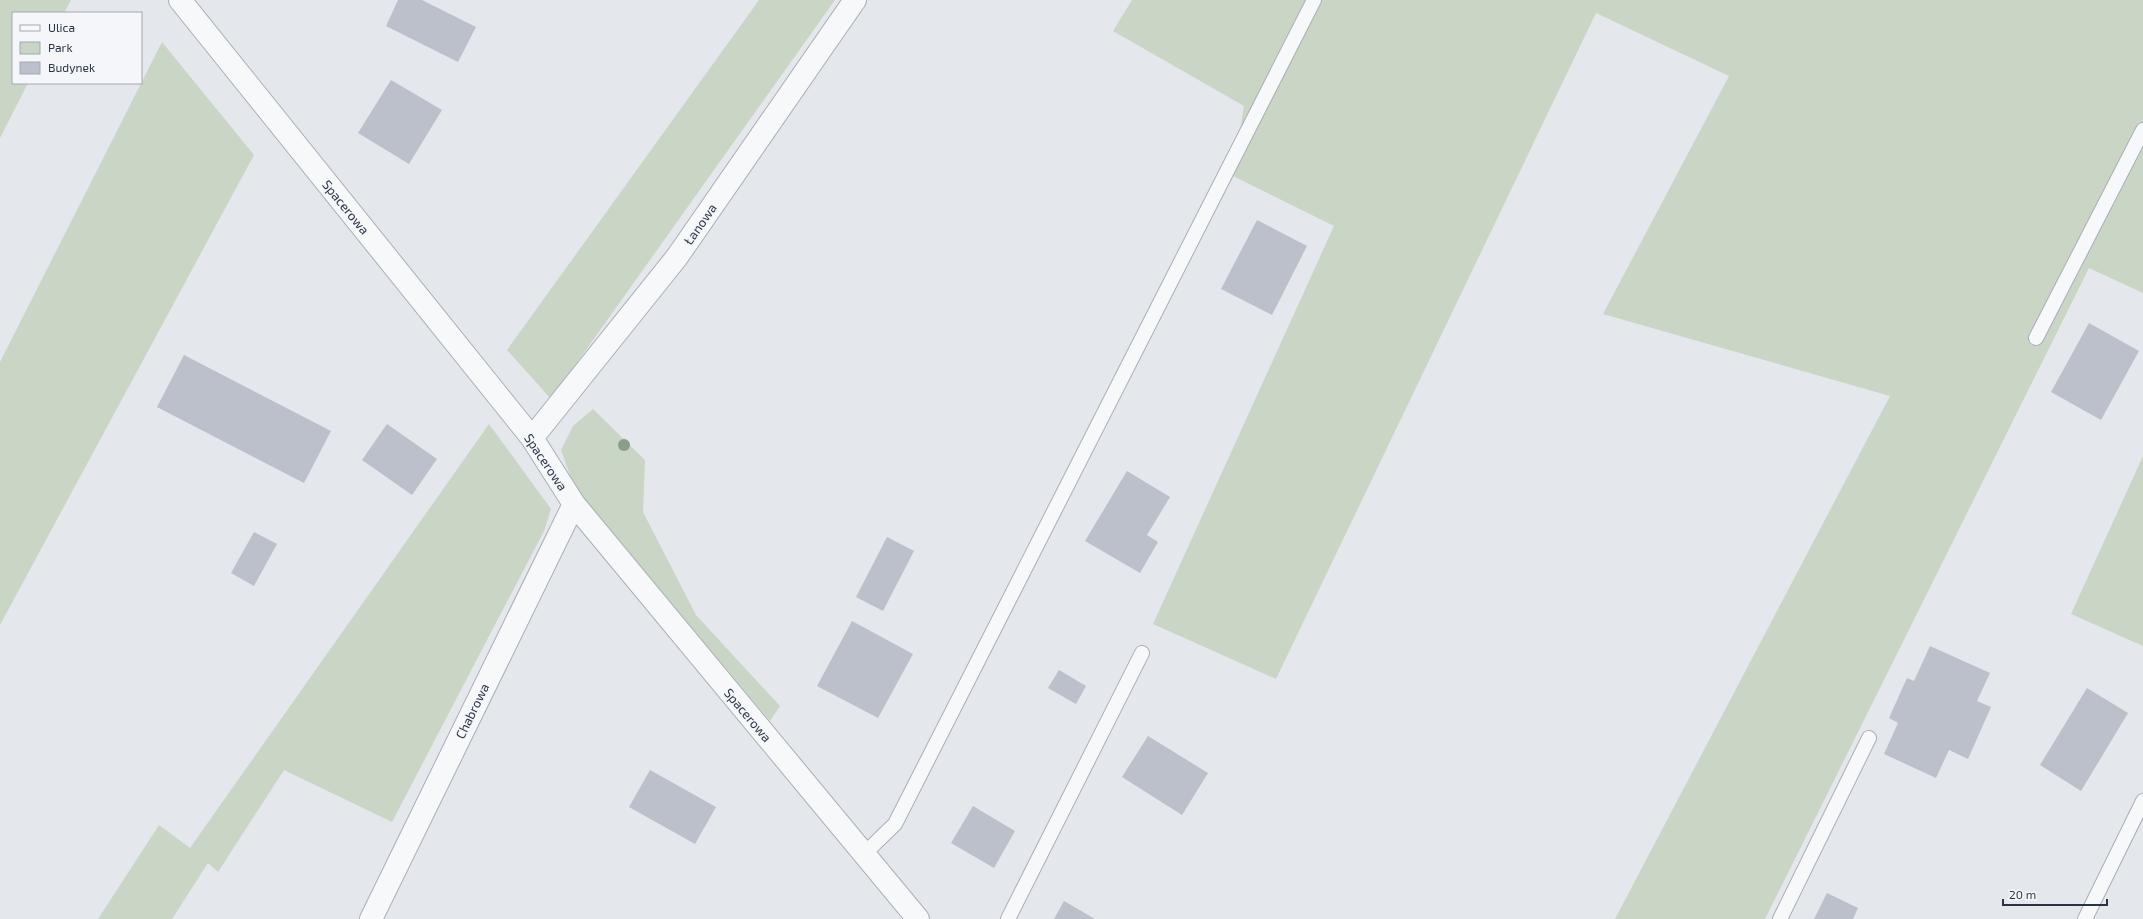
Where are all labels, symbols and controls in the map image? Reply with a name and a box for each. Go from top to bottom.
legend [12,12,142,84]
text: Ulica [48,20,75,34]
text: Park [48,40,73,54]
text: Budynek [48,60,95,74]
street label: Spacerowa [319,177,373,237]
street label: Łanowa [680,200,720,248]
street label: Spacerowa [521,430,571,494]
street label: Chabrowa [452,681,492,741]
street label: Spacerowa [721,685,775,745]
scale bar [2003,881,2107,907]
text: 20 m [2009,887,2036,901]

